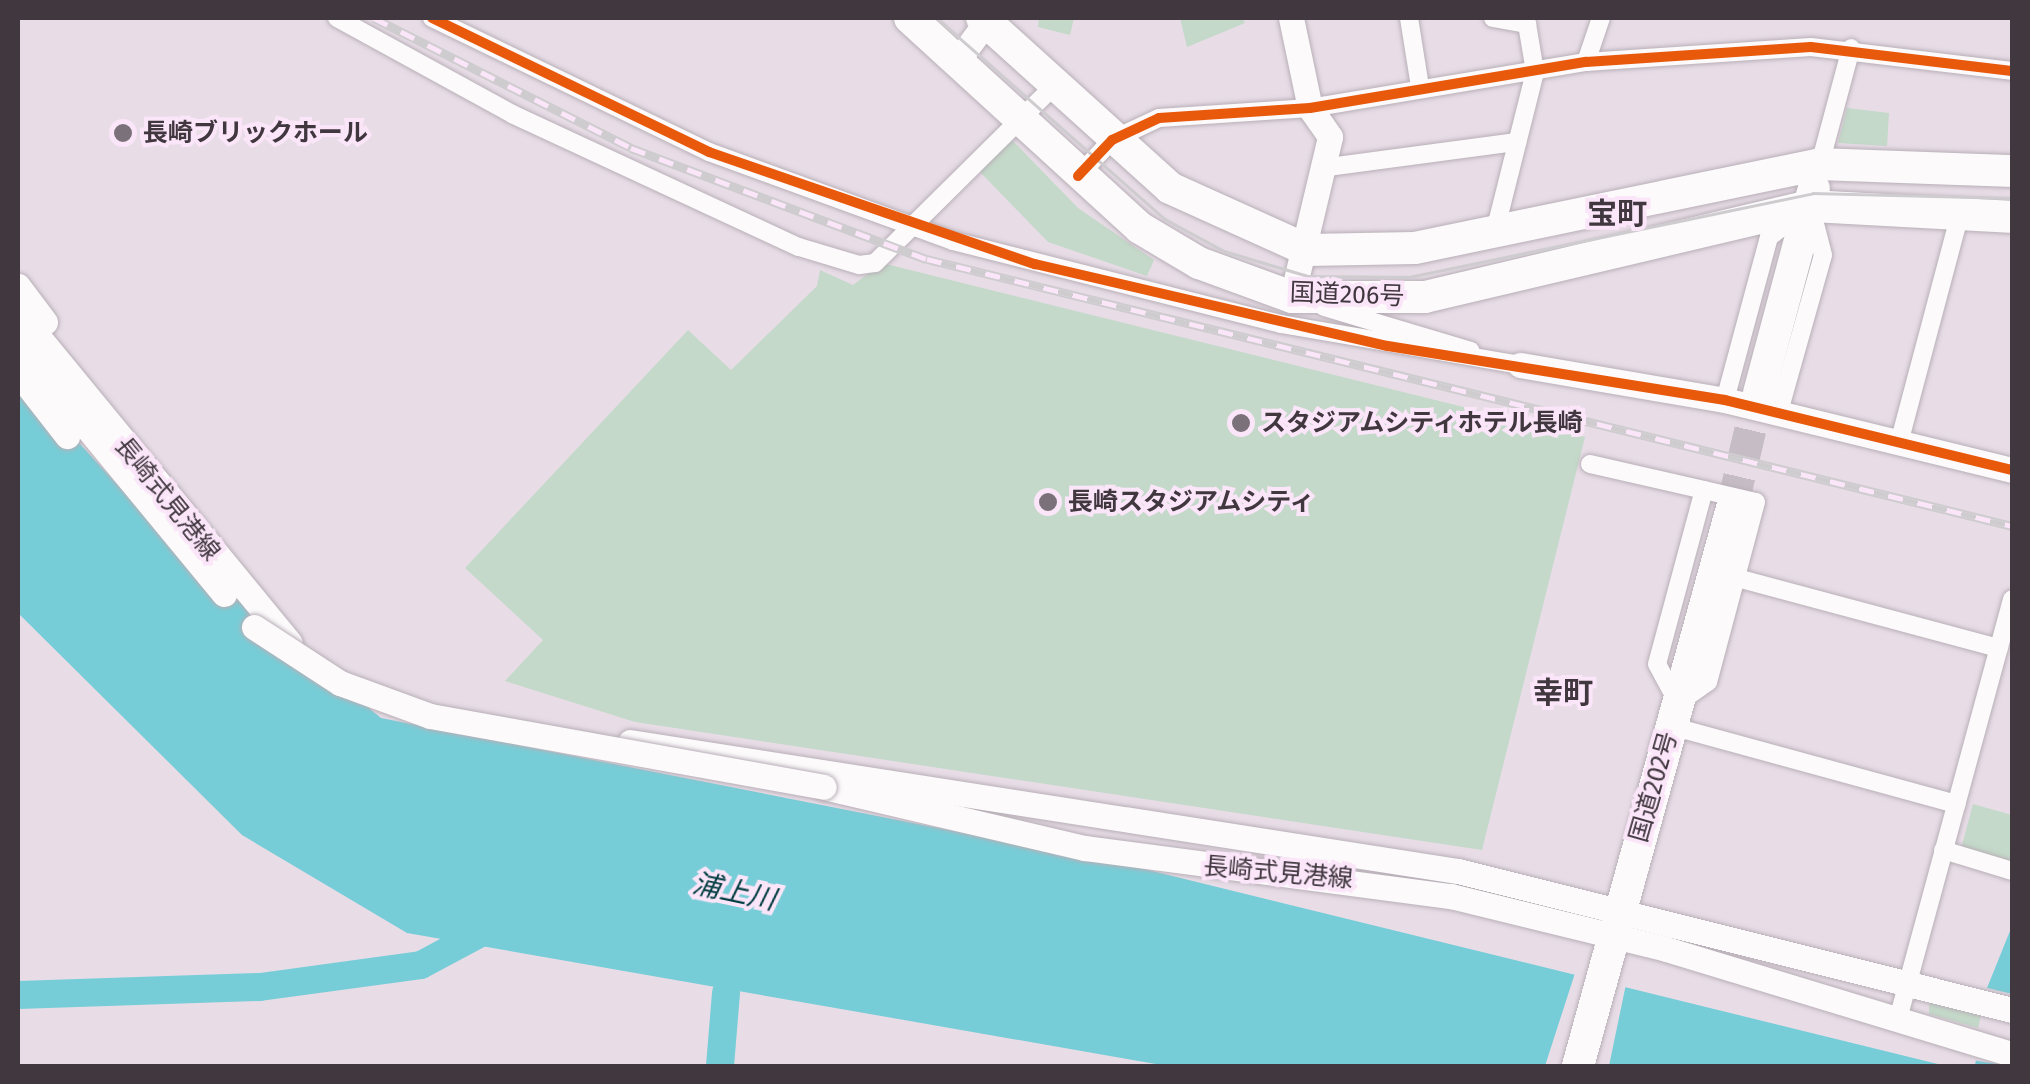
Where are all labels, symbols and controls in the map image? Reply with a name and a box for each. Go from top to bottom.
place label: 長崎ブリックホール [143,118,368,148]
marker: 長崎ブリックホール [112,122,134,144]
district label: 宝町 [1587,196,1647,232]
street label: 国道206号 [1289,278,1405,312]
place label: スタジアムシティホテル長崎 [1261,408,1586,438]
marker: スタジアムシティホテル長崎 [1230,412,1252,434]
street label: 長崎式見港線 [108,431,226,567]
place label: 長崎スタジアムシティ [1068,487,1318,517]
marker: 長崎スタジアムシティ [1037,491,1059,513]
district label: 幸町 [1533,675,1593,711]
street label: 国道202号 [1624,728,1684,846]
street label: 長崎式見港線 [1202,852,1354,894]
water label: 浦上川 [689,867,779,917]

